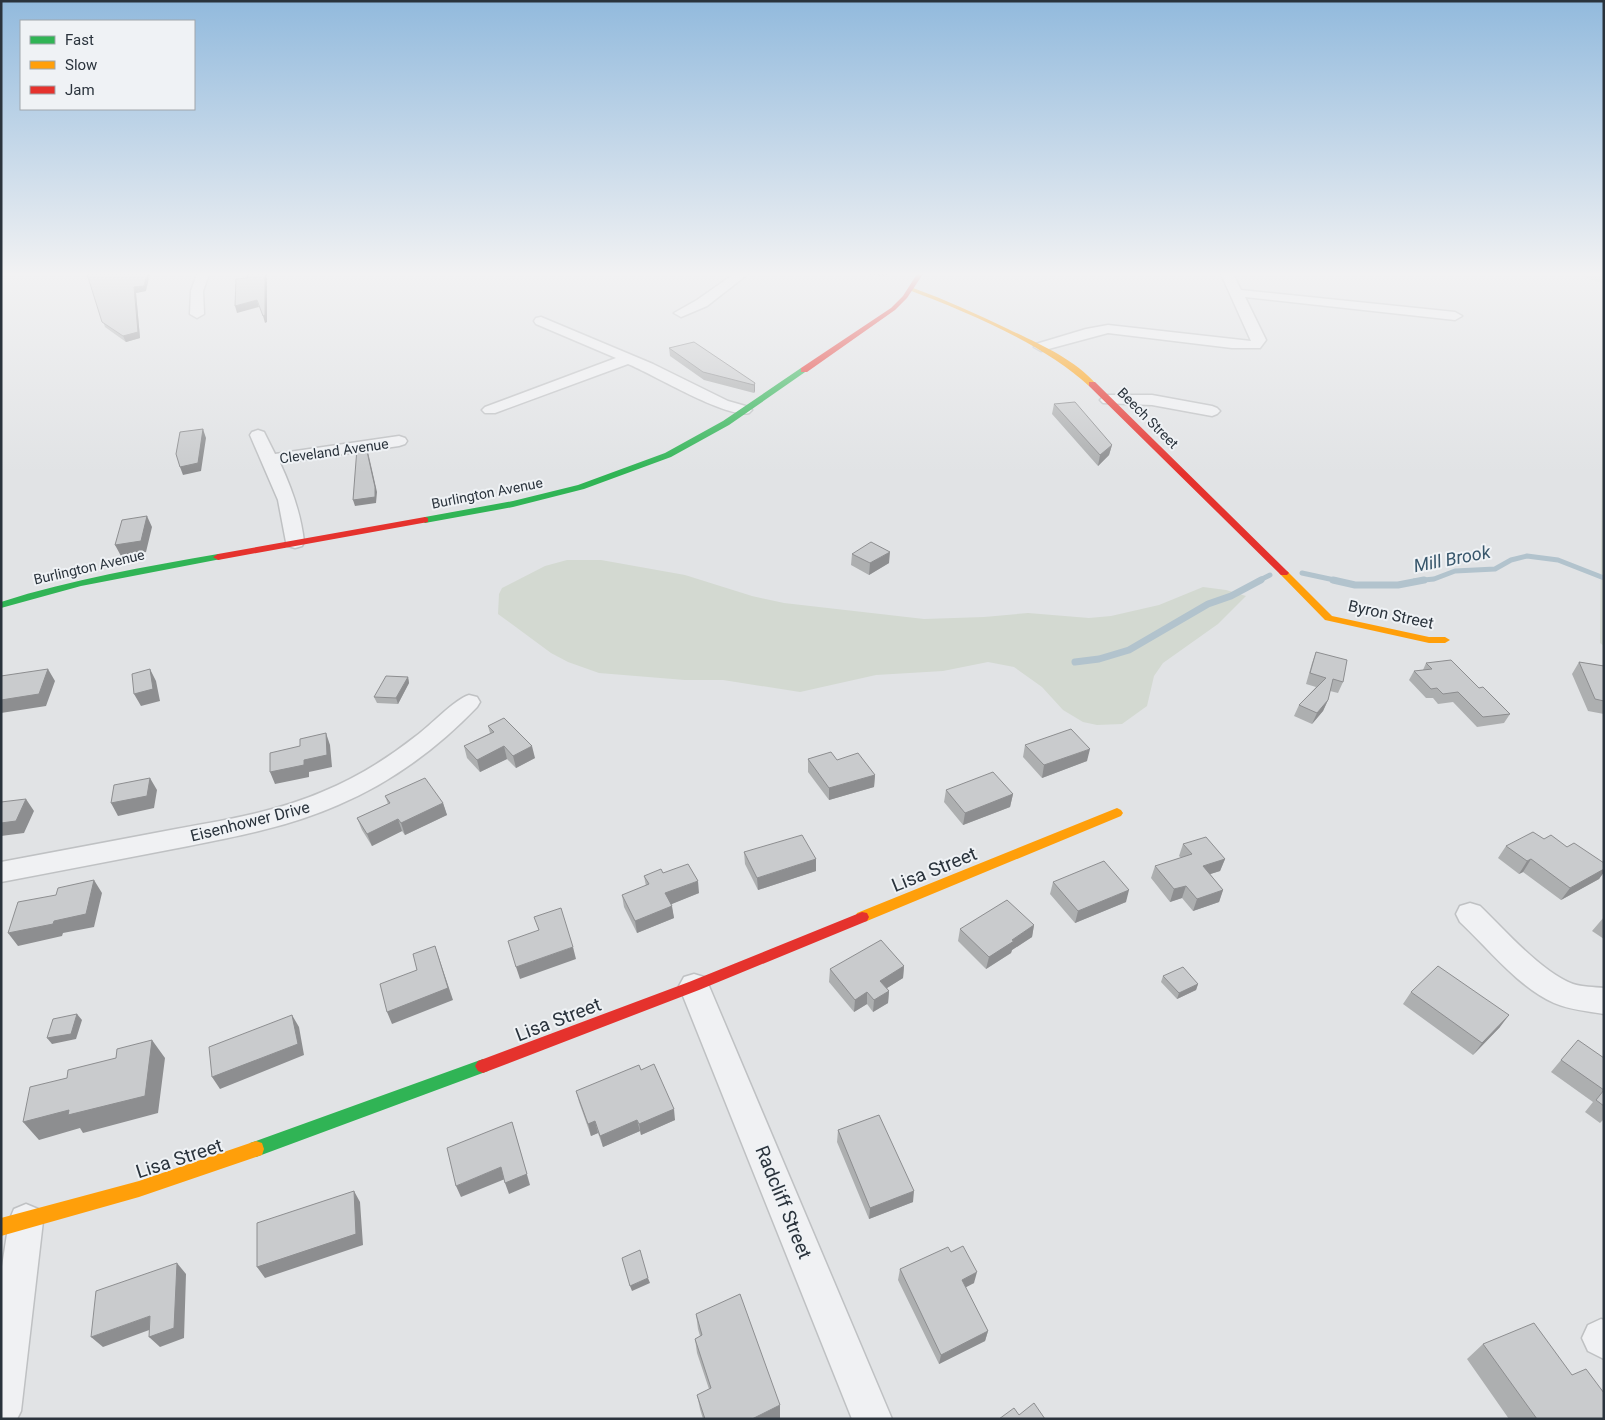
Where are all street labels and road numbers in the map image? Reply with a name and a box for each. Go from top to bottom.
street label: Beech Street [1114,384,1182,452]
street label: Cleveland Avenue [278,435,390,467]
street label: Burlington Avenue [430,474,544,512]
street label: Burlington Avenue [32,546,146,588]
street label: Byron Street [1346,596,1435,633]
street label: Eisenhower Drive [188,797,312,846]
street label: Lisa Street [888,842,980,897]
street label: Lisa Street [512,993,604,1046]
street label: Lisa Street [133,1134,225,1183]
street label: Radcliff Street [750,1142,817,1262]

